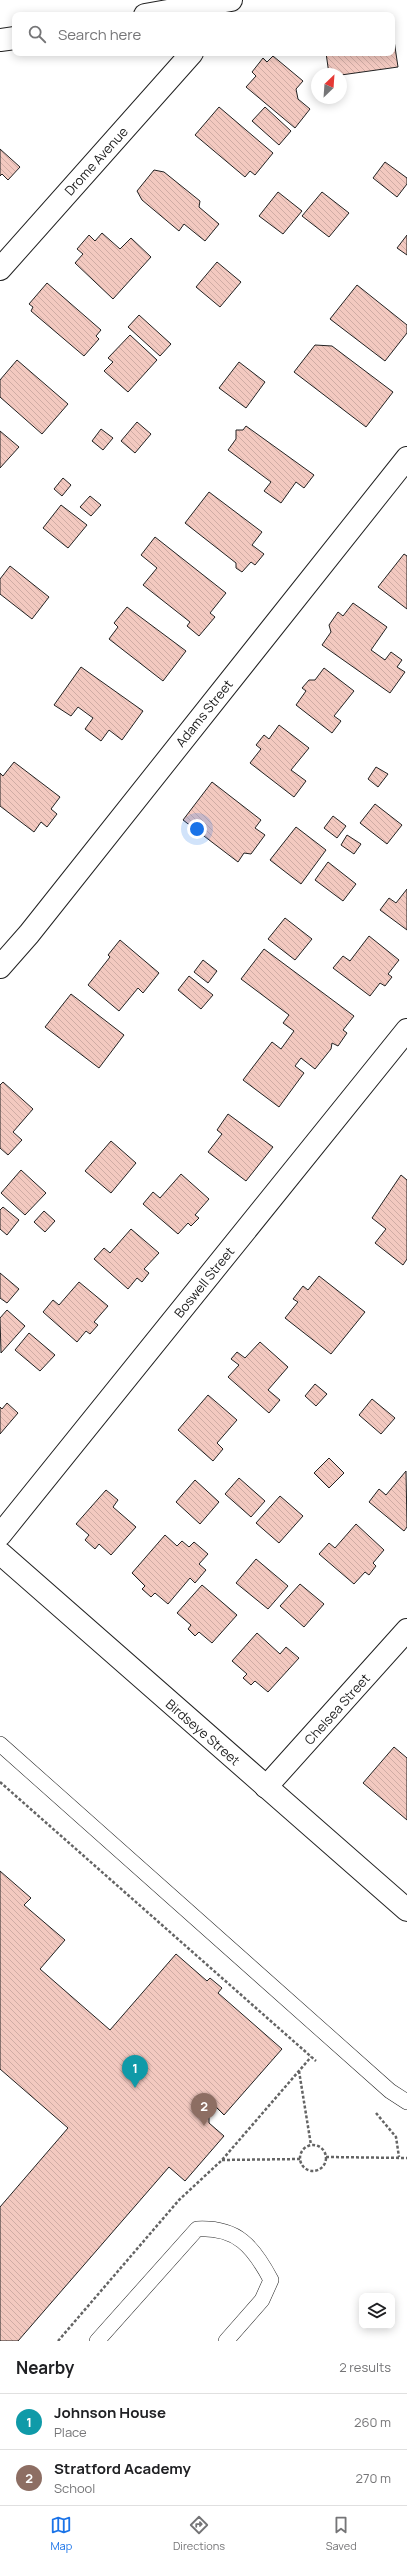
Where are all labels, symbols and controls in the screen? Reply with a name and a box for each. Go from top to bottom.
search box [12,12,395,56]
icon: search [26,23,48,45]
text: Search here [58,24,141,45]
north arrow [311,68,347,104]
street label: Drome Avenue [60,122,132,199]
street label: Adams Street [171,676,237,750]
your location [187,819,207,839]
street label: Boswell Street [170,1243,238,1321]
street label: Chelsea Street [300,1670,374,1748]
street label: Birdseye Street [162,1695,244,1769]
pin: 1 [122,2055,148,2088]
pin: 2 [191,2093,217,2126]
map controls [359,2293,395,2329]
button: layers [359,2293,395,2329]
text: Nearby [16,2356,74,2379]
text: 2 results [339,2358,391,2376]
text: Johnson House [54,2402,166,2423]
text: 1 [26,2413,32,2431]
text: 260 m [354,2413,391,2431]
text: Place [54,2423,87,2441]
text: Stratford Academy [54,2458,191,2479]
text: 2 [25,2469,33,2487]
text: 270 m [356,2469,391,2487]
text: School [54,2479,95,2497]
tab: Map [50,2514,72,2553]
tab: Directions [173,2514,225,2553]
tab: Saved [326,2514,357,2553]

